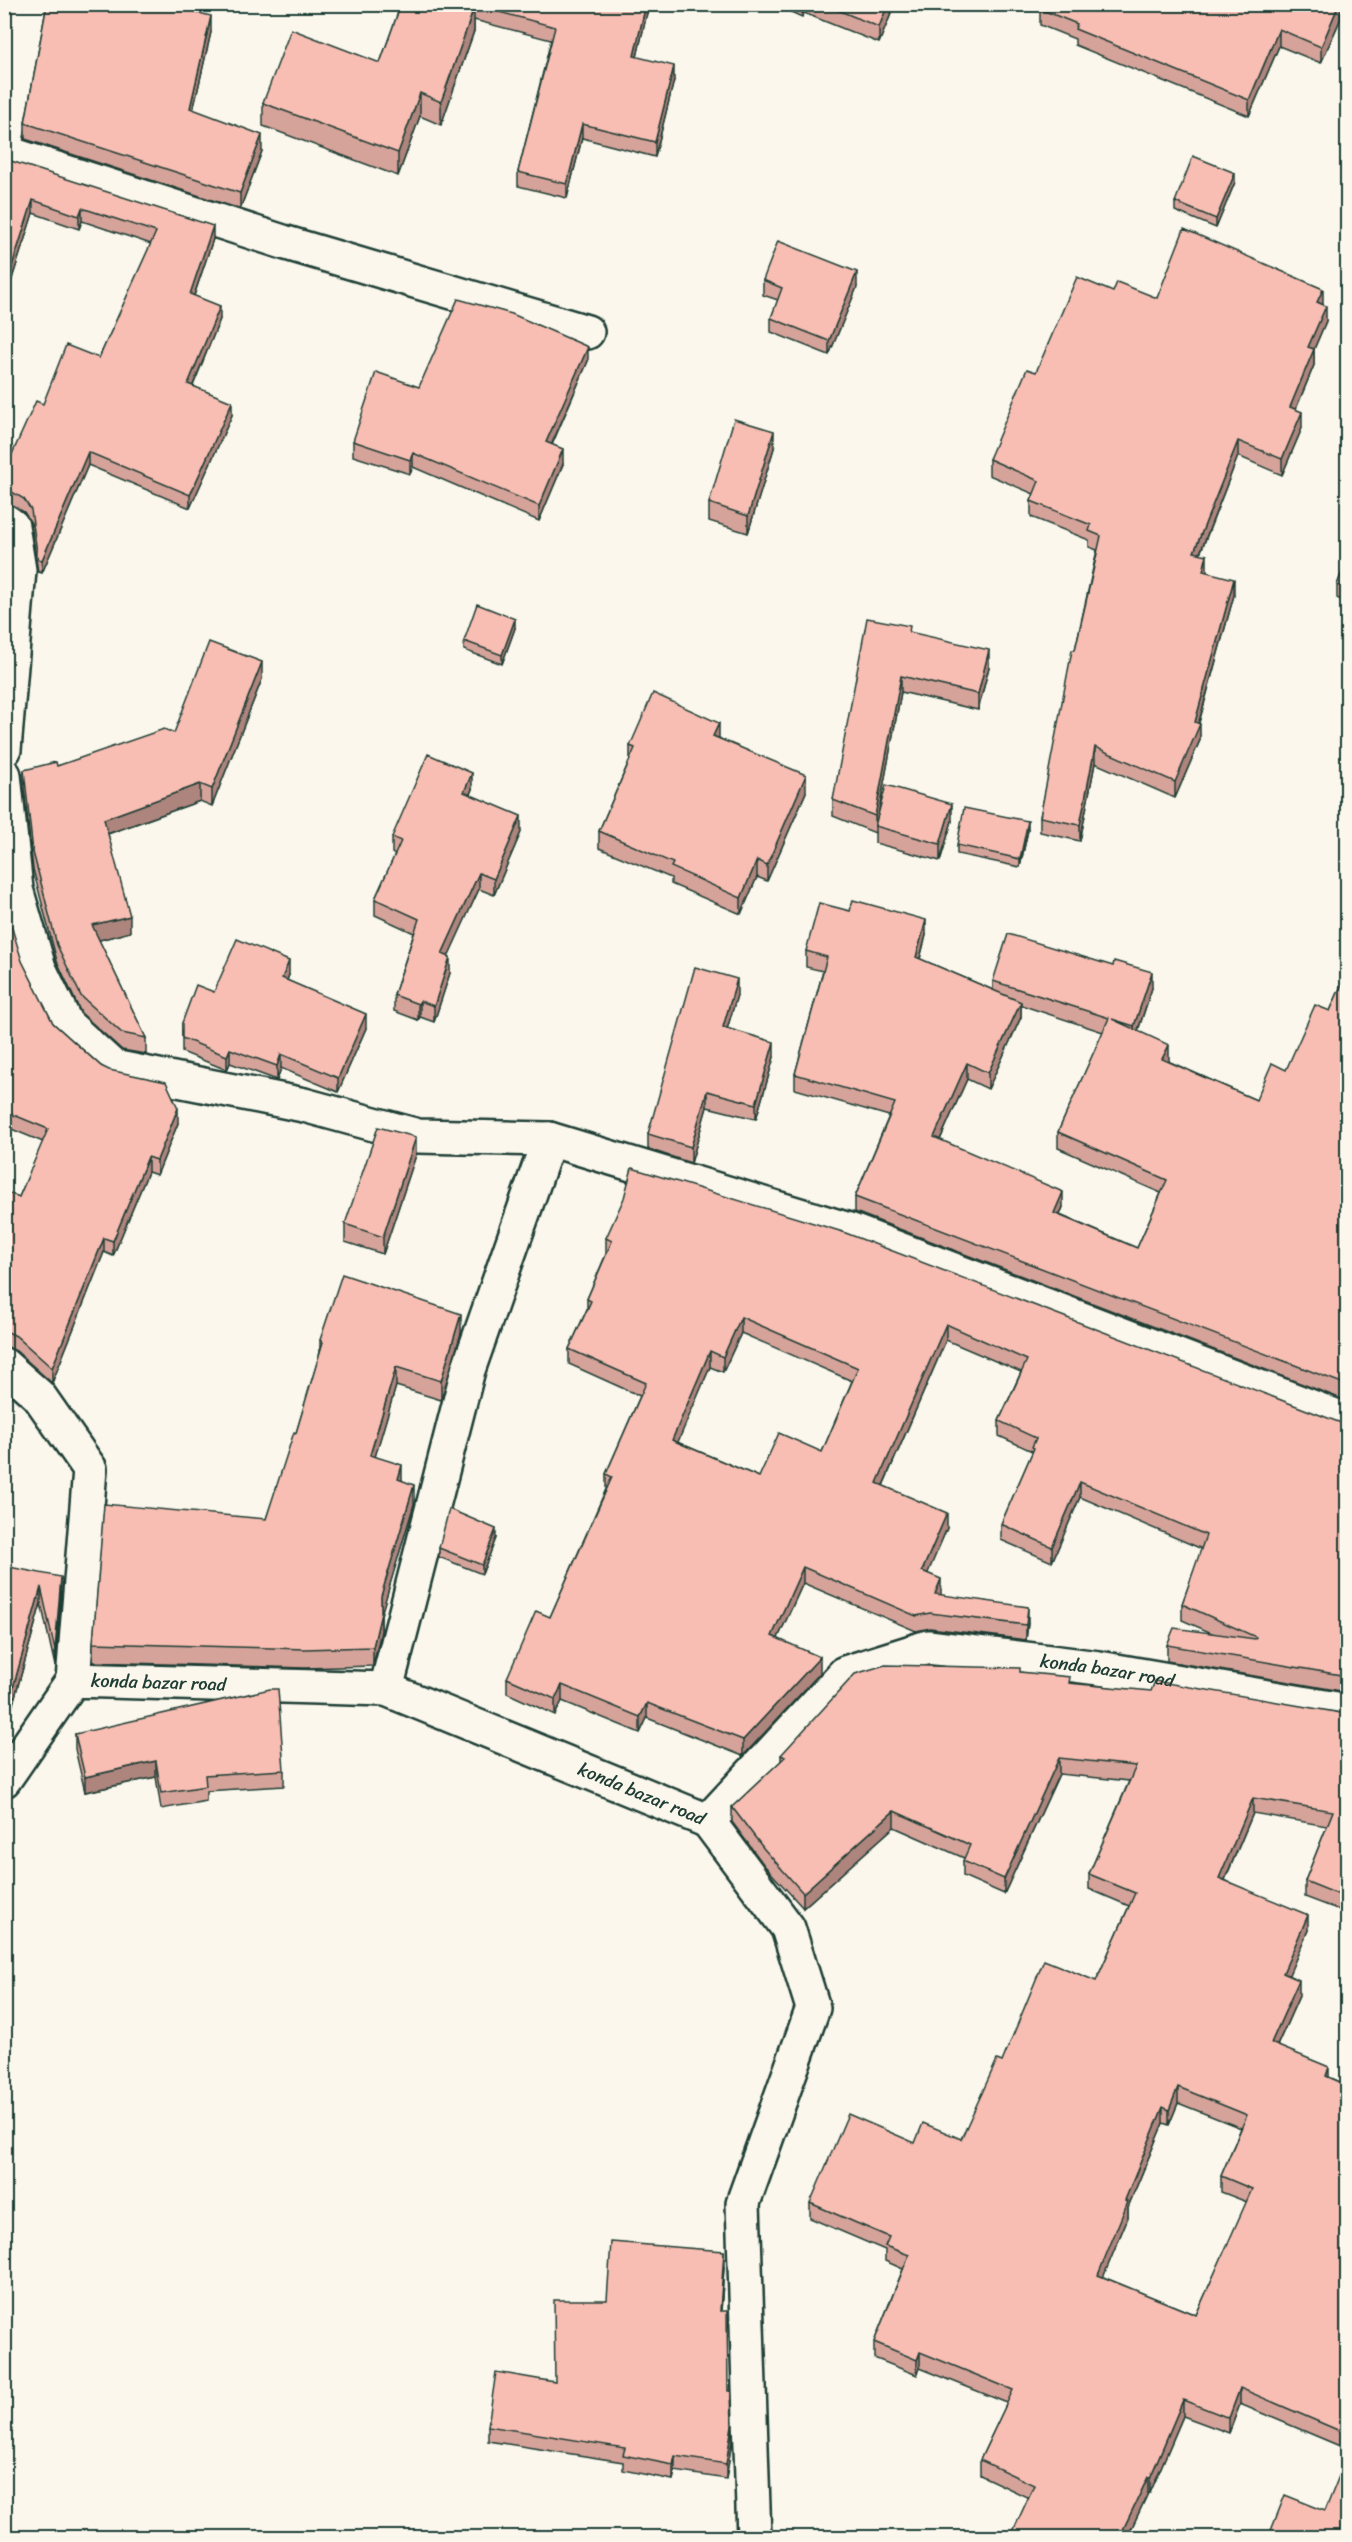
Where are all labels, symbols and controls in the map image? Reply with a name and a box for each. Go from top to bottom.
street label: konda bazar road [1038,1645,1178,1697]
street label: konda bazar road [90,1665,228,1700]
street label: konda bazar road [573,1753,712,1835]

